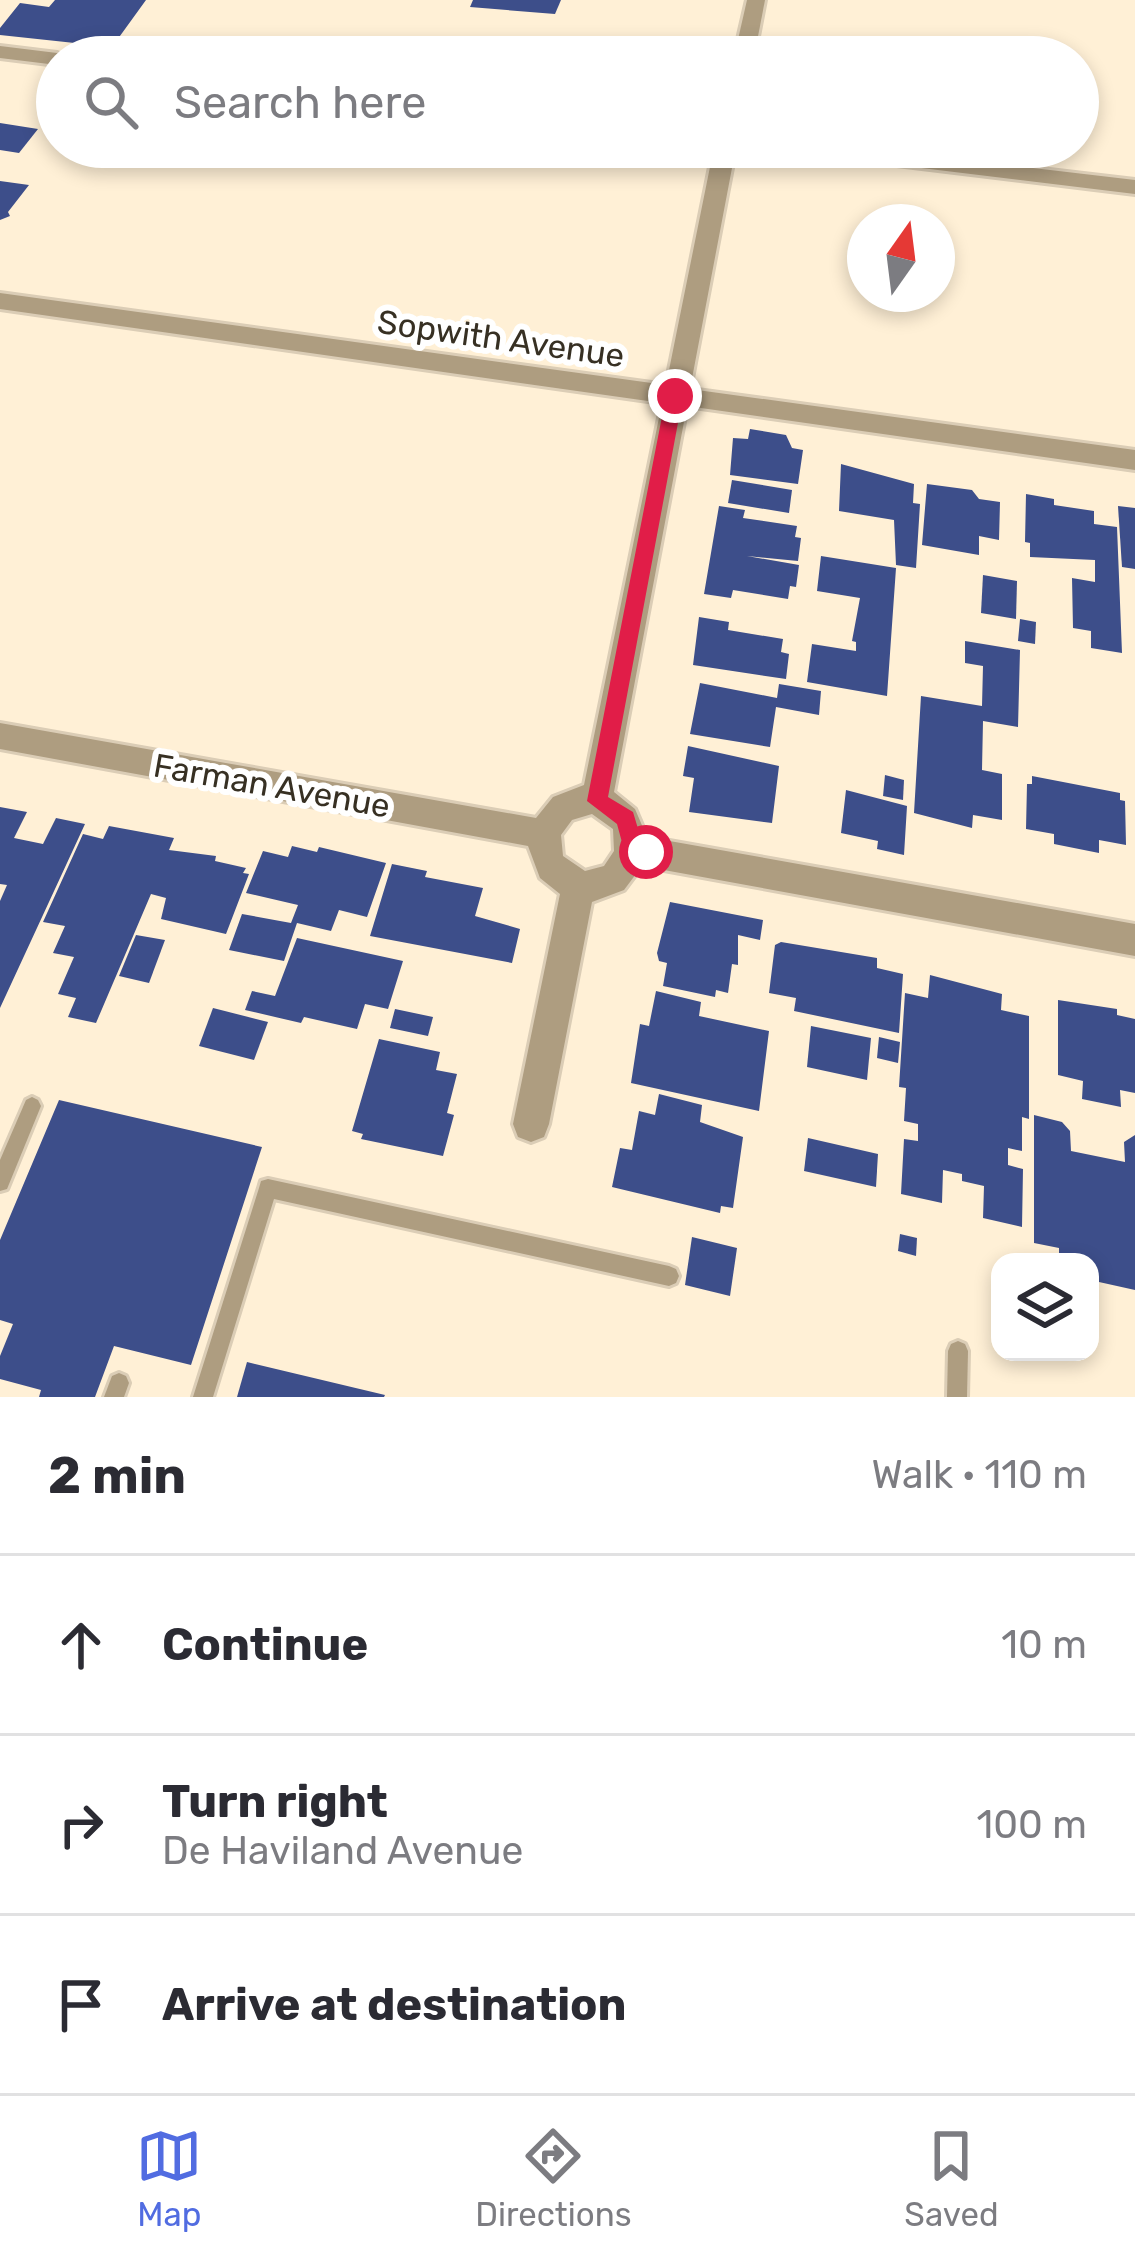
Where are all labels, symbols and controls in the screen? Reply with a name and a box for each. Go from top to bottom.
search box [36,36,1099,168]
icon: search [78,69,144,135]
text: Search here [174,76,426,129]
north arrow [847,204,955,312]
street label: Sopwith Avenue [375,302,627,375]
route end [648,369,702,423]
street label: Farman Avenue [151,745,393,825]
route start [619,825,673,879]
map controls [991,1253,1099,1361]
button: layers [991,1253,1099,1361]
text: 2 min [48,1445,186,1506]
text: Walk · 110 m [872,1452,1087,1498]
icon: ahead [48,1612,114,1678]
text: Continue [162,1618,368,1671]
text: 10 m [1001,1622,1087,1668]
text: Turn right [162,1775,388,1828]
icon: right [48,1792,114,1858]
text: 100 m [977,1802,1087,1848]
text: De Haviland Avenue [162,1828,523,1874]
icon: arrive [48,1972,114,2038]
text: Arrive at destination [162,1978,627,2031]
tab: Map [136,2123,202,2234]
tab: Directions [475,2123,632,2234]
tab: Saved [904,2123,999,2234]

